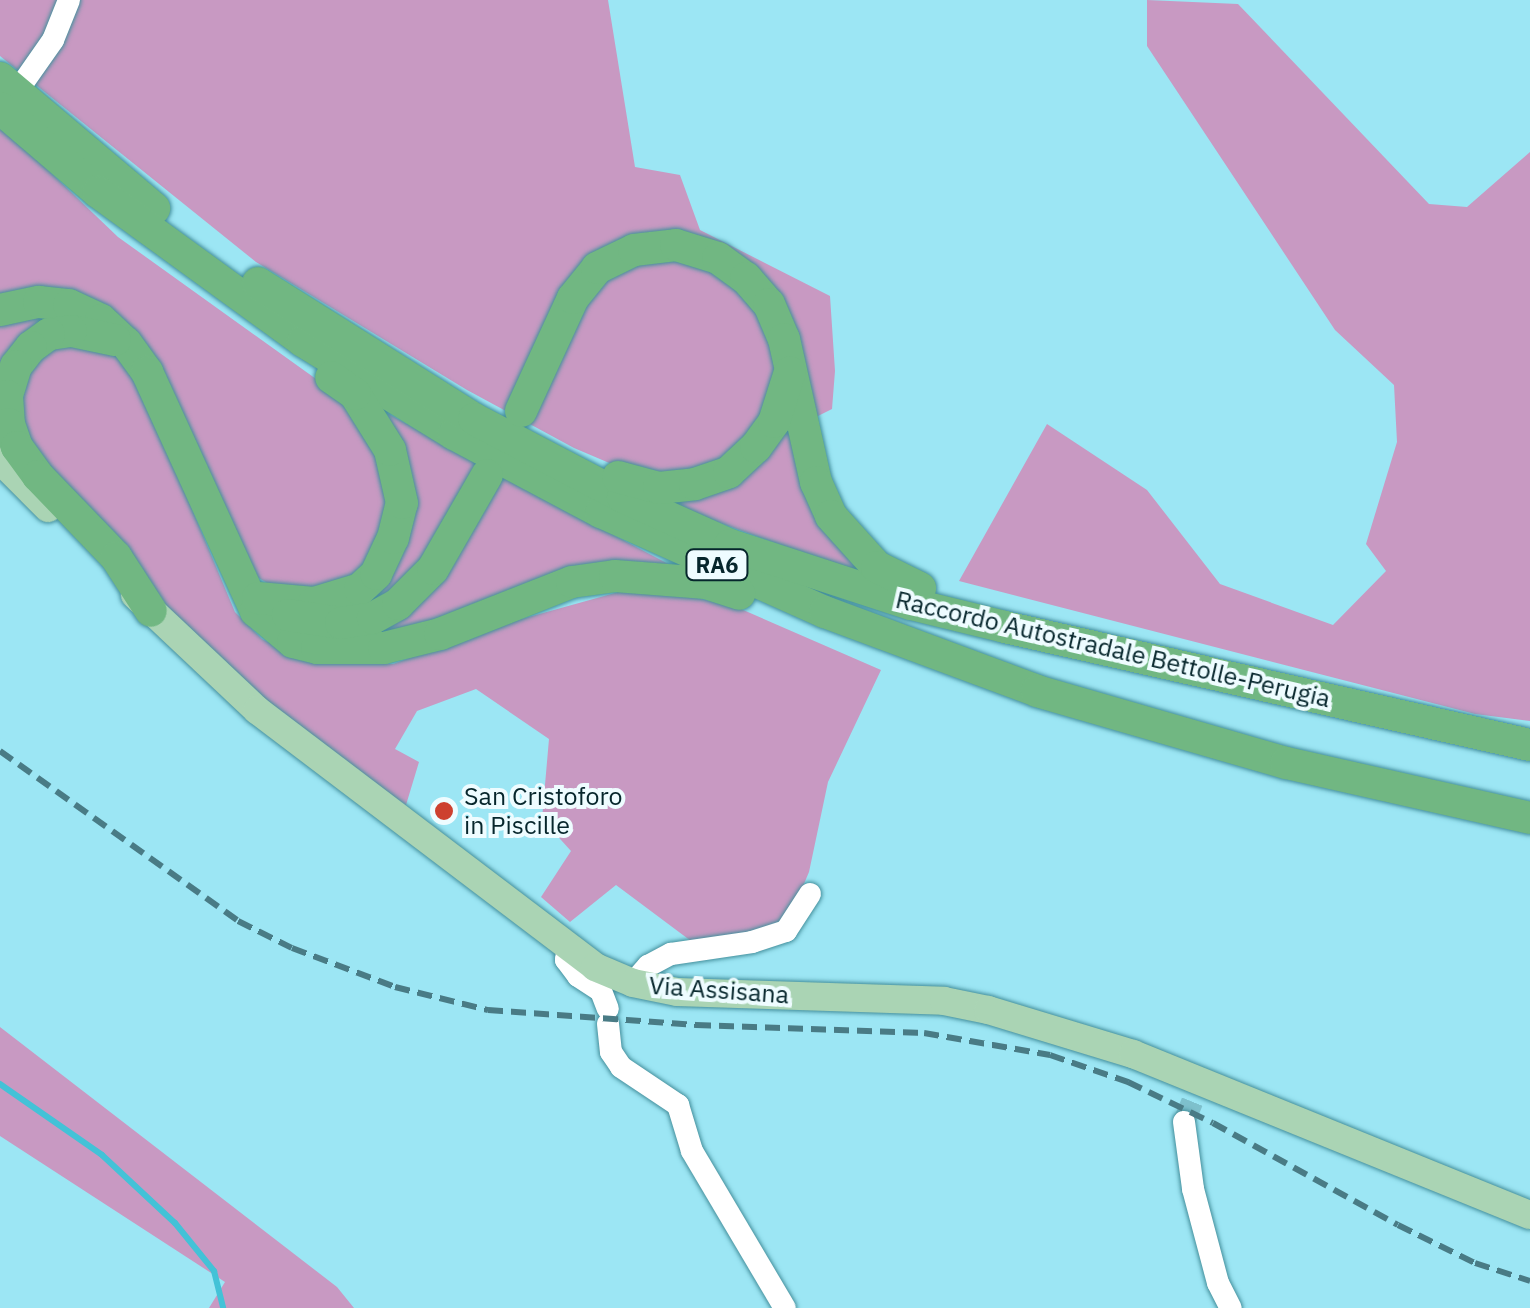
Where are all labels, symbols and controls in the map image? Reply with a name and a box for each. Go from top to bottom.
road number: RA6 [684,548,750,582]
street label: Raccordo Autostradale Bettolle-Perugia [893,584,1333,714]
place label: San Cristoforo in Piscille [464,782,622,841]
marker: San Cristoforo in Piscille [433,800,455,822]
street label: Via Assisana [648,970,790,1010]

